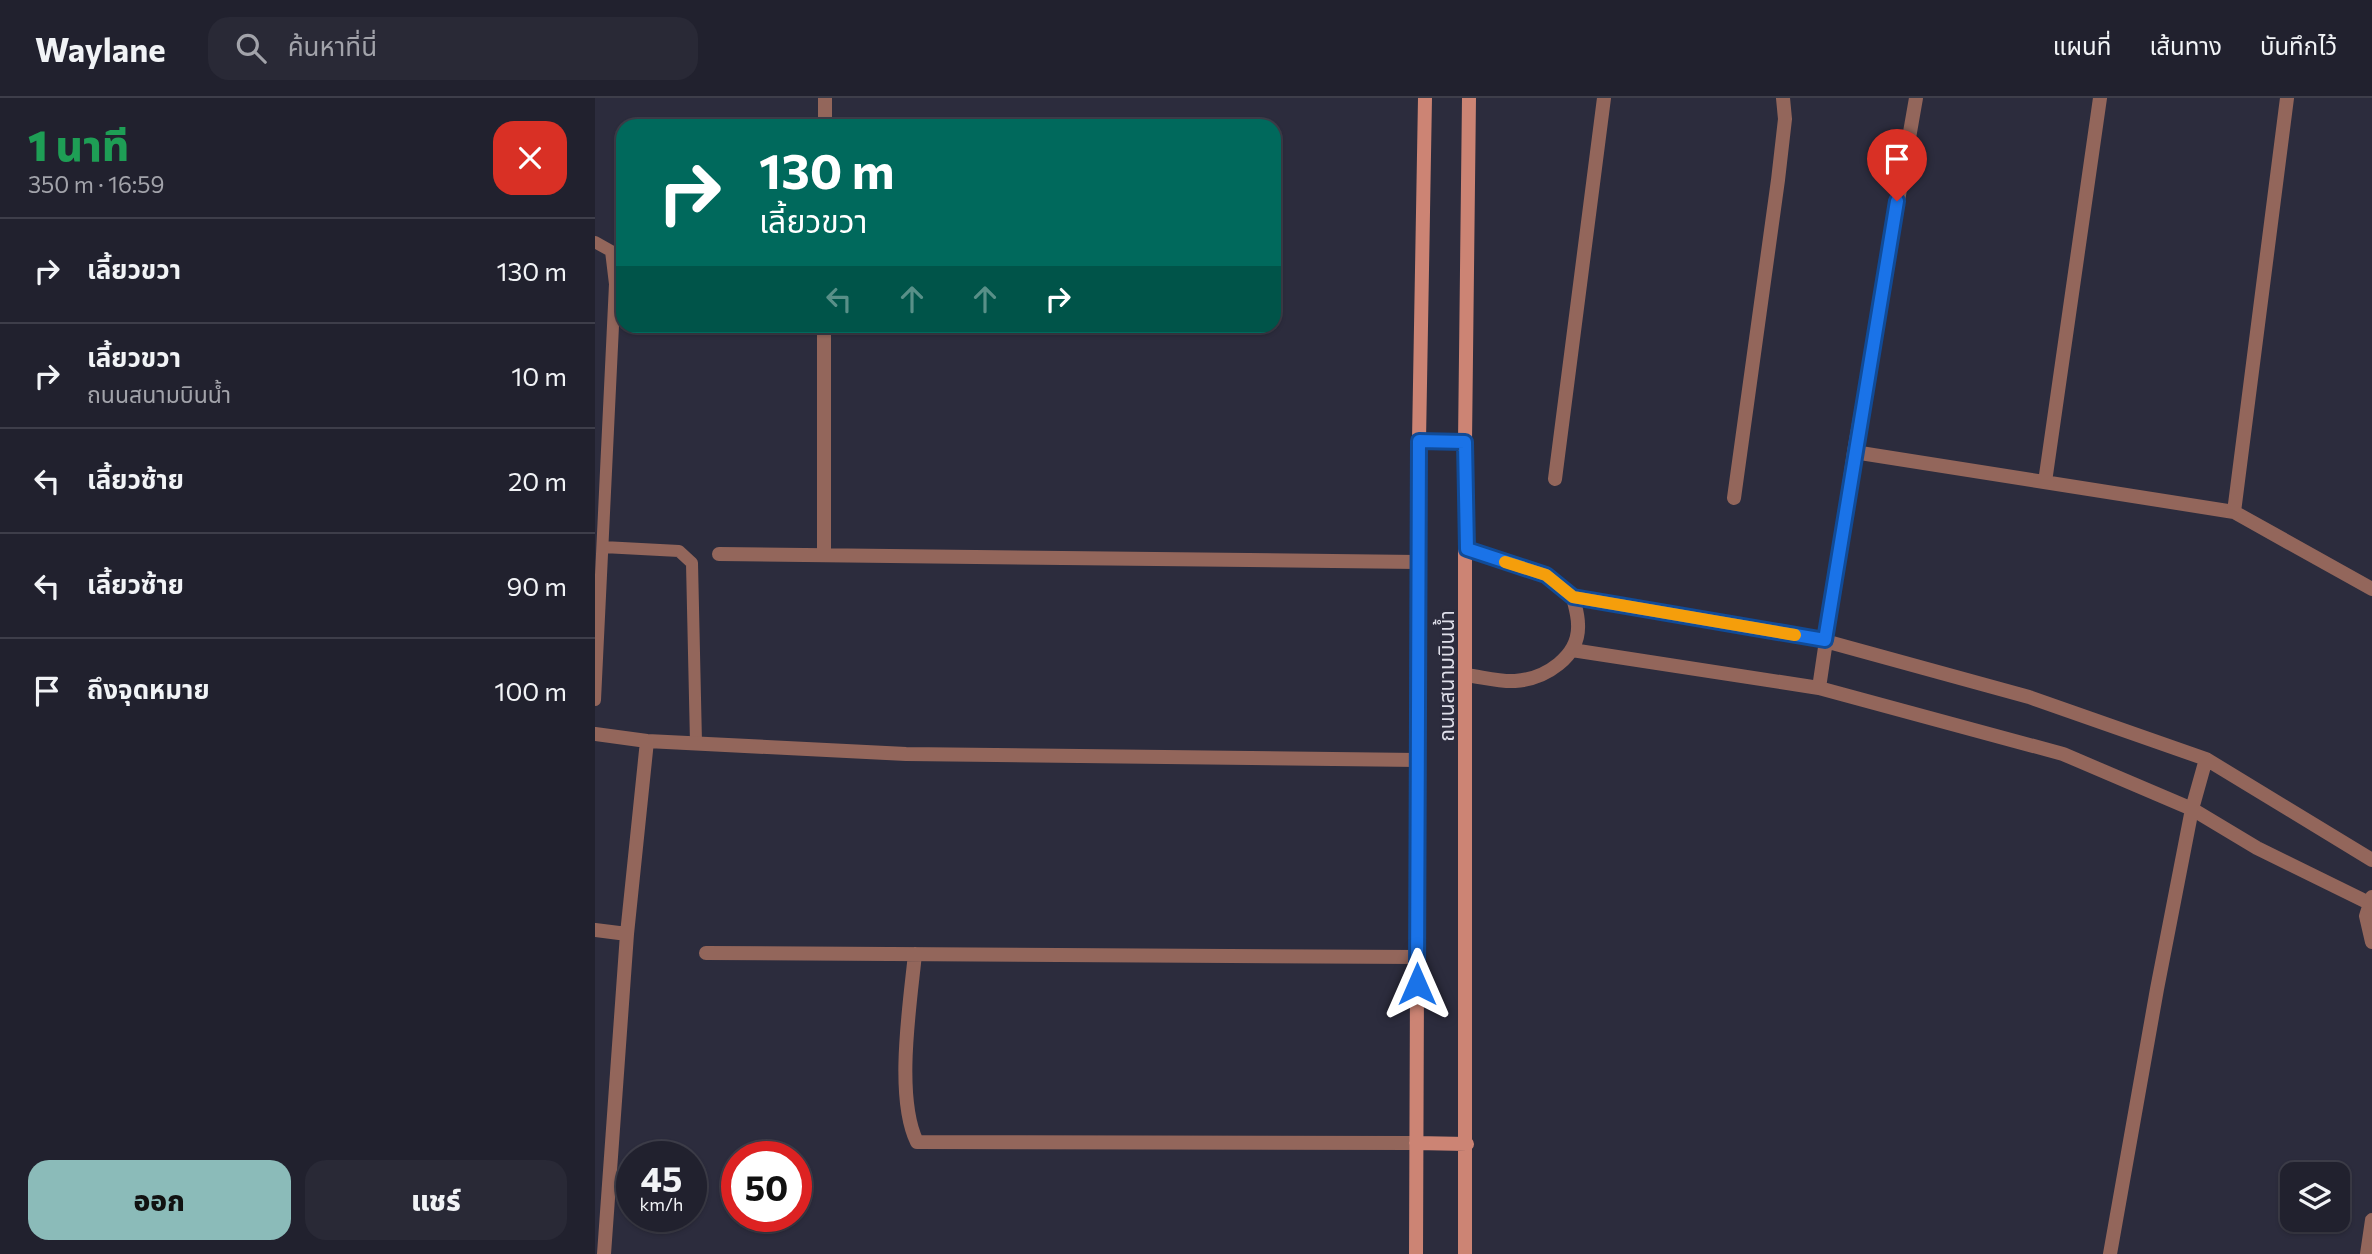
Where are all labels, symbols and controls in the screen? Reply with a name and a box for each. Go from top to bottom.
search box [208,17,698,80]
text: Waylane [35,28,166,69]
icon: search [232,29,270,67]
text: ค้นหาที่นี่ [288,30,377,61]
text: แผนที่ [2053,31,2111,60]
text: เส้นทาง [2149,31,2222,60]
text: บันทึกไว้ [2260,31,2337,60]
text: 1 นาที [28,118,129,170]
button: close [493,121,567,195]
pin [1867,129,1927,201]
text: 130 m [759,139,894,199]
icon: arrive [1878,140,1916,178]
icon: right [644,147,735,238]
text: 350 m · 16:59 [28,170,164,198]
text: เลี้ยวขวา [759,200,867,240]
icon: right [28,252,66,290]
text: เลี้ยวขวา [87,253,181,284]
text: 130 m [496,255,567,286]
icon: left [820,280,858,318]
icon: ahead [893,280,931,318]
icon: ahead [966,280,1004,318]
icon: right [1039,280,1077,318]
text: เลี้ยวขวา [87,341,181,372]
icon: right [28,357,66,395]
text: 10 m [511,360,567,391]
text: ถนนสนามบินน้ำ [87,380,231,408]
icon: left [28,462,66,500]
text: เลี้ยวซ้าย [87,463,184,494]
text: 20 m [508,465,567,496]
icon: left [28,567,66,605]
text: เลี้ยวซ้าย [87,568,184,599]
text: 90 m [507,570,567,601]
street label: ถนนสนามบินน้ำ [1432,610,1458,742]
icon: arrive [28,672,66,710]
text: ถึงจุดหมาย [87,673,210,704]
text: 100 m [494,675,567,706]
position arrow [1380,947,1454,1021]
speed limit sign: 50 [721,1141,812,1232]
text: 45 [641,1156,682,1199]
button: ออก [28,1160,291,1240]
button: แชร์ [305,1160,567,1240]
map controls [2280,1162,2350,1232]
button: layers [2280,1162,2350,1232]
text: km/h [640,1193,683,1215]

